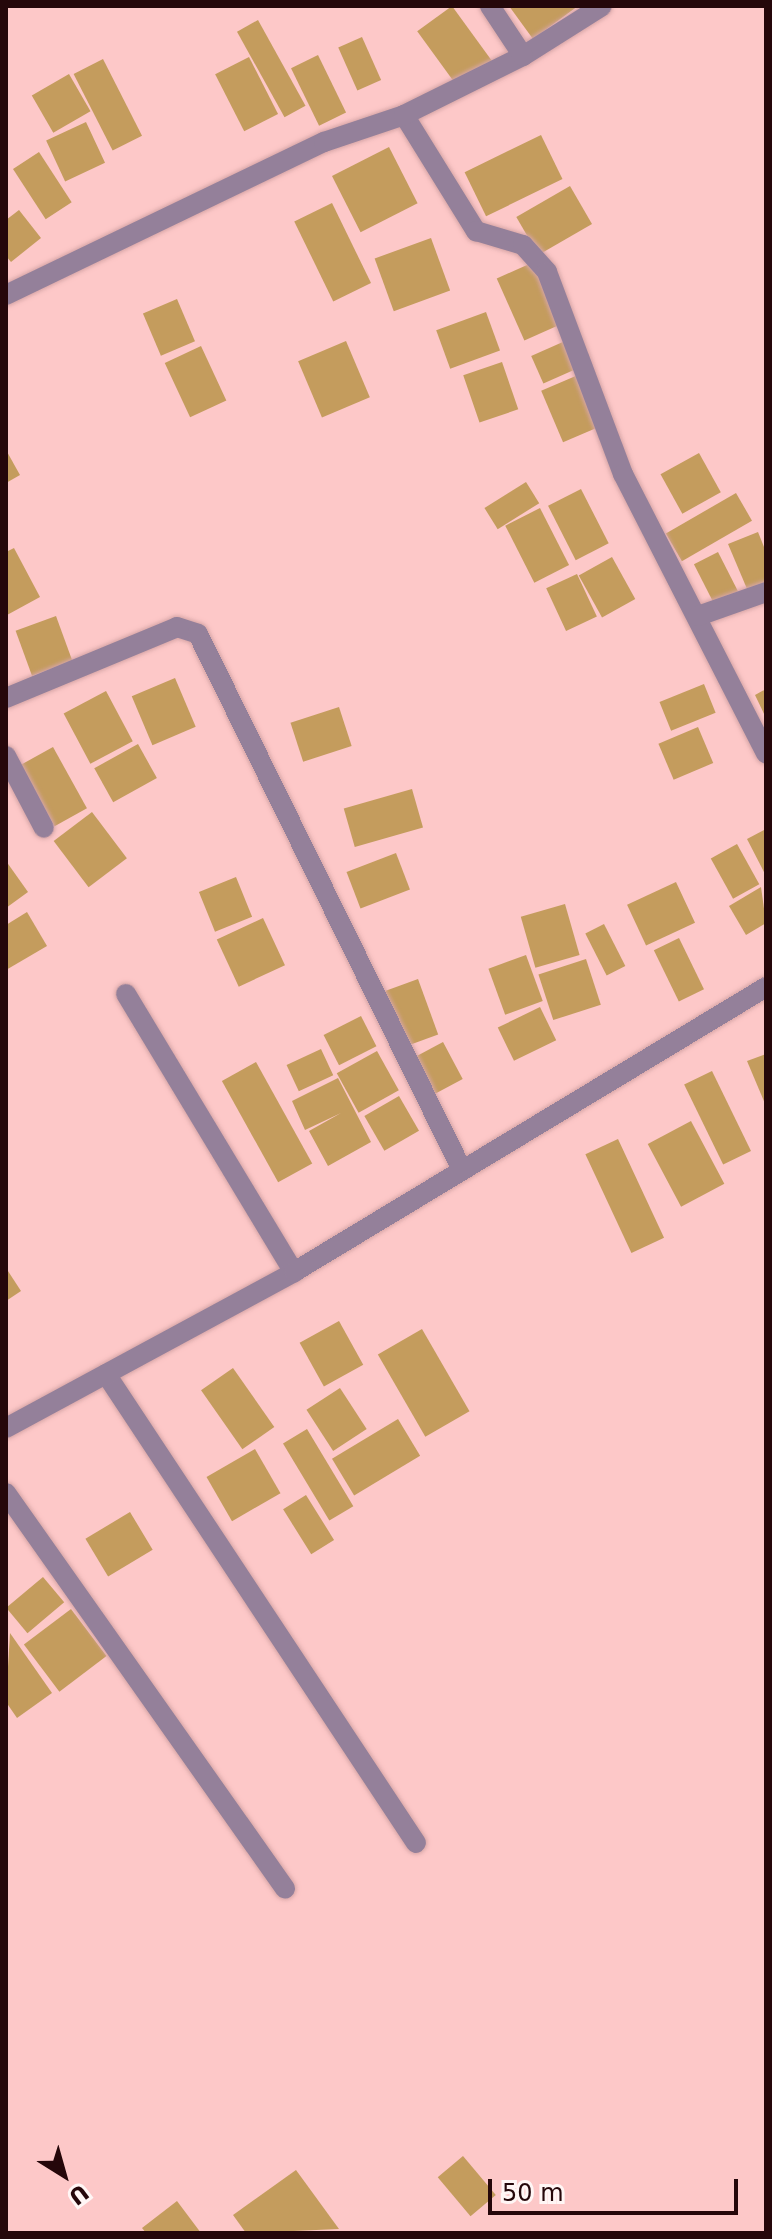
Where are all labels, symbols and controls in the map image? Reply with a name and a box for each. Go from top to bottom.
north arrow [24,2135,104,2215]
scale bar [492,2163,742,2213]
text: U [64,2179,93,2210]
text: 50 m [502,2179,564,2207]

